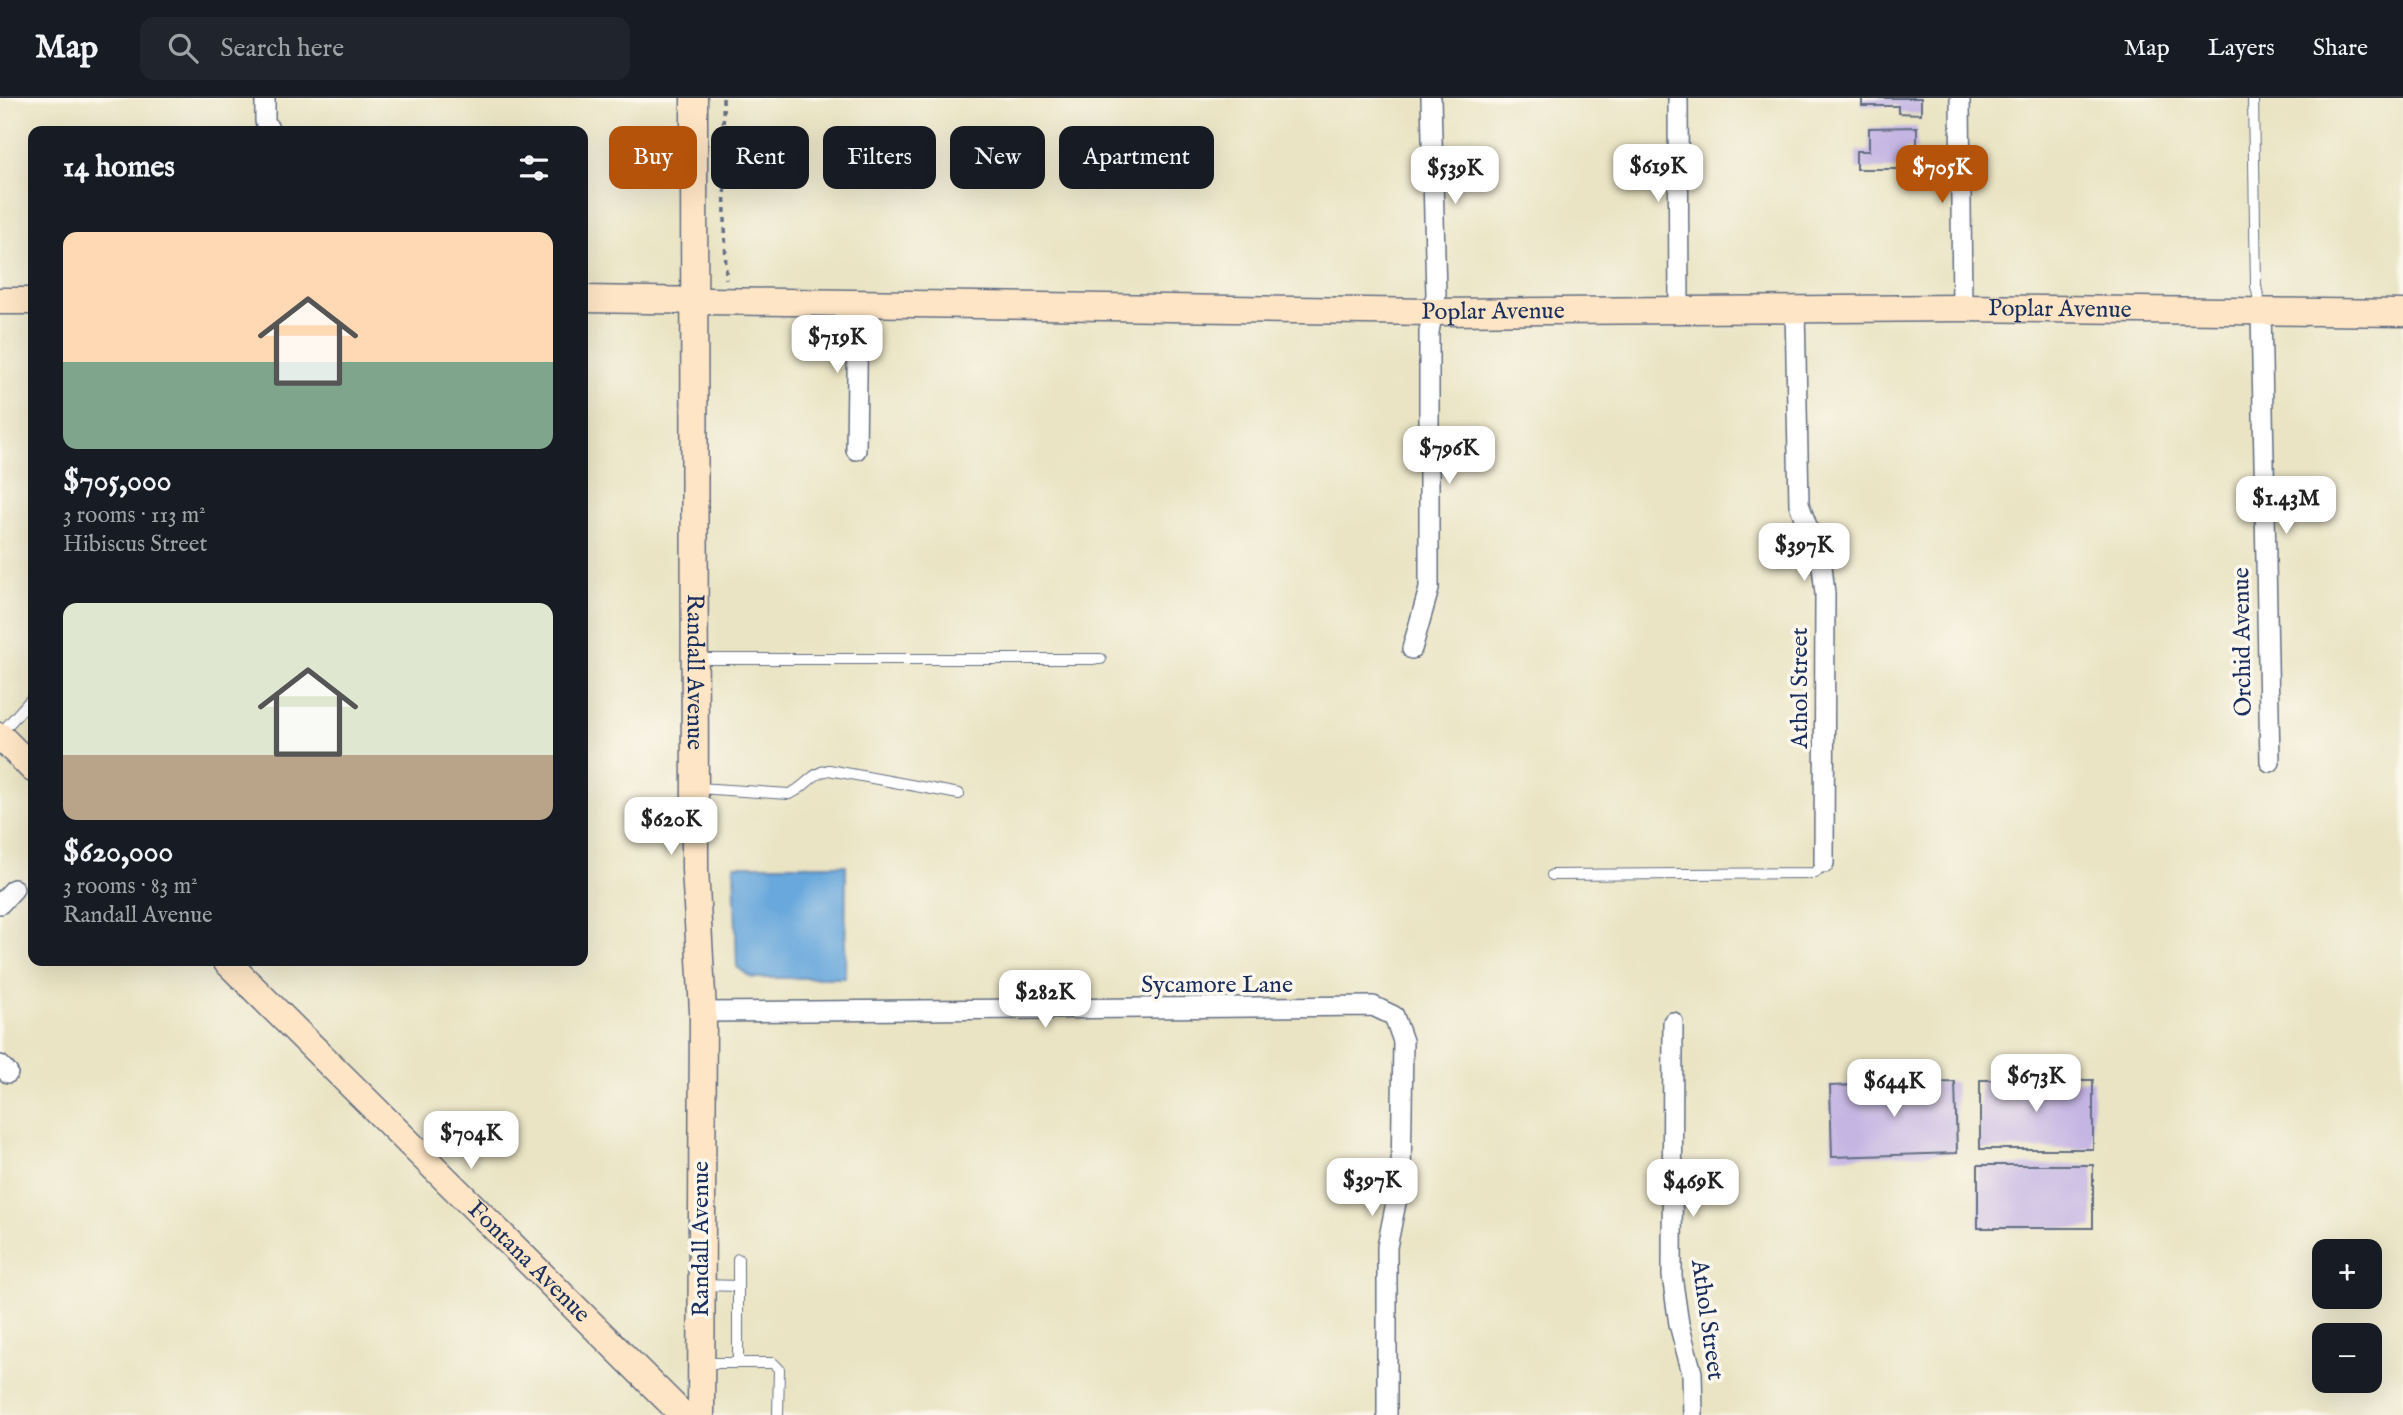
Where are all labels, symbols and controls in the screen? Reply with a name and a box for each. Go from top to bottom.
search box [140,17,630,80]
text: Map [35,27,98,69]
icon: search [164,29,202,67]
text: Search here [220,32,344,65]
text: Map [2124,33,2170,64]
text: Layers [2208,33,2275,64]
text: Share [2313,33,2368,64]
chip: Buy [609,126,697,189]
chip: Rent [711,126,809,189]
chip: Filters [823,126,936,189]
chip: New [950,126,1045,189]
chip: Apartment [1059,126,1214,189]
pin: $619K [1609,144,1707,204]
pin: $539K [1406,146,1504,206]
pin: $705K [1893,146,1991,205]
text: 14 homes [63,149,175,187]
icon: filters [515,149,553,187]
text: $619K [1629,152,1687,181]
text: $705K [1912,153,1972,182]
text: $539K [1427,154,1483,183]
icon: home [245,278,371,404]
street label: Poplar Avenue [1988,293,2132,325]
street label: Poplar Avenue [1421,296,1565,328]
pin: $719K [788,316,886,375]
text: $719K [808,323,866,352]
pin: $796K [1400,426,1498,486]
text: $796K [1419,434,1479,463]
text: $705,000 [63,463,171,501]
pin: $1.43M [2229,476,2343,536]
text: $1.43M [2252,484,2320,513]
text: 3 rooms · 113 m² [63,501,206,530]
pin: $397K [1755,524,1853,583]
text: Hibiscus Street [63,530,207,559]
text: $397K [1775,531,1833,560]
street label: Orchid Avenue [2226,567,2260,717]
street label: Randall Avenue [679,594,710,750]
street label: Athol Street [1785,627,1816,750]
icon: home [245,649,371,775]
pin: $620K [622,798,720,857]
text: $620K [640,805,702,834]
text: $620,000 [63,834,173,872]
text: 3 rooms · 83 m² [63,872,198,901]
text: Randall Avenue [63,901,213,930]
pin: $282K [996,970,1094,1030]
street label: Sycamore Lane [1141,970,1293,1001]
text: $282K [1015,978,1075,1007]
pin: $673K [1987,1054,2085,1114]
pin: $644K [1845,1060,1943,1119]
text: $673K [2007,1062,2065,1091]
text: $644K [1863,1067,1925,1096]
pin: $704K [422,1112,520,1171]
text: $704K [440,1119,502,1148]
pin: $397K [1323,1158,1421,1218]
pin: $469K [1644,1160,1742,1219]
street label: Randall Avenue [686,1161,717,1317]
text: $397K [1343,1166,1401,1195]
text: $469K [1663,1167,1723,1196]
street label: Fontana Avenue [461,1194,597,1330]
map controls [2312,1239,2382,1393]
button: + [2312,1239,2382,1309]
street label: Athol Street [1683,1257,1731,1382]
button: − [2312,1323,2382,1393]

